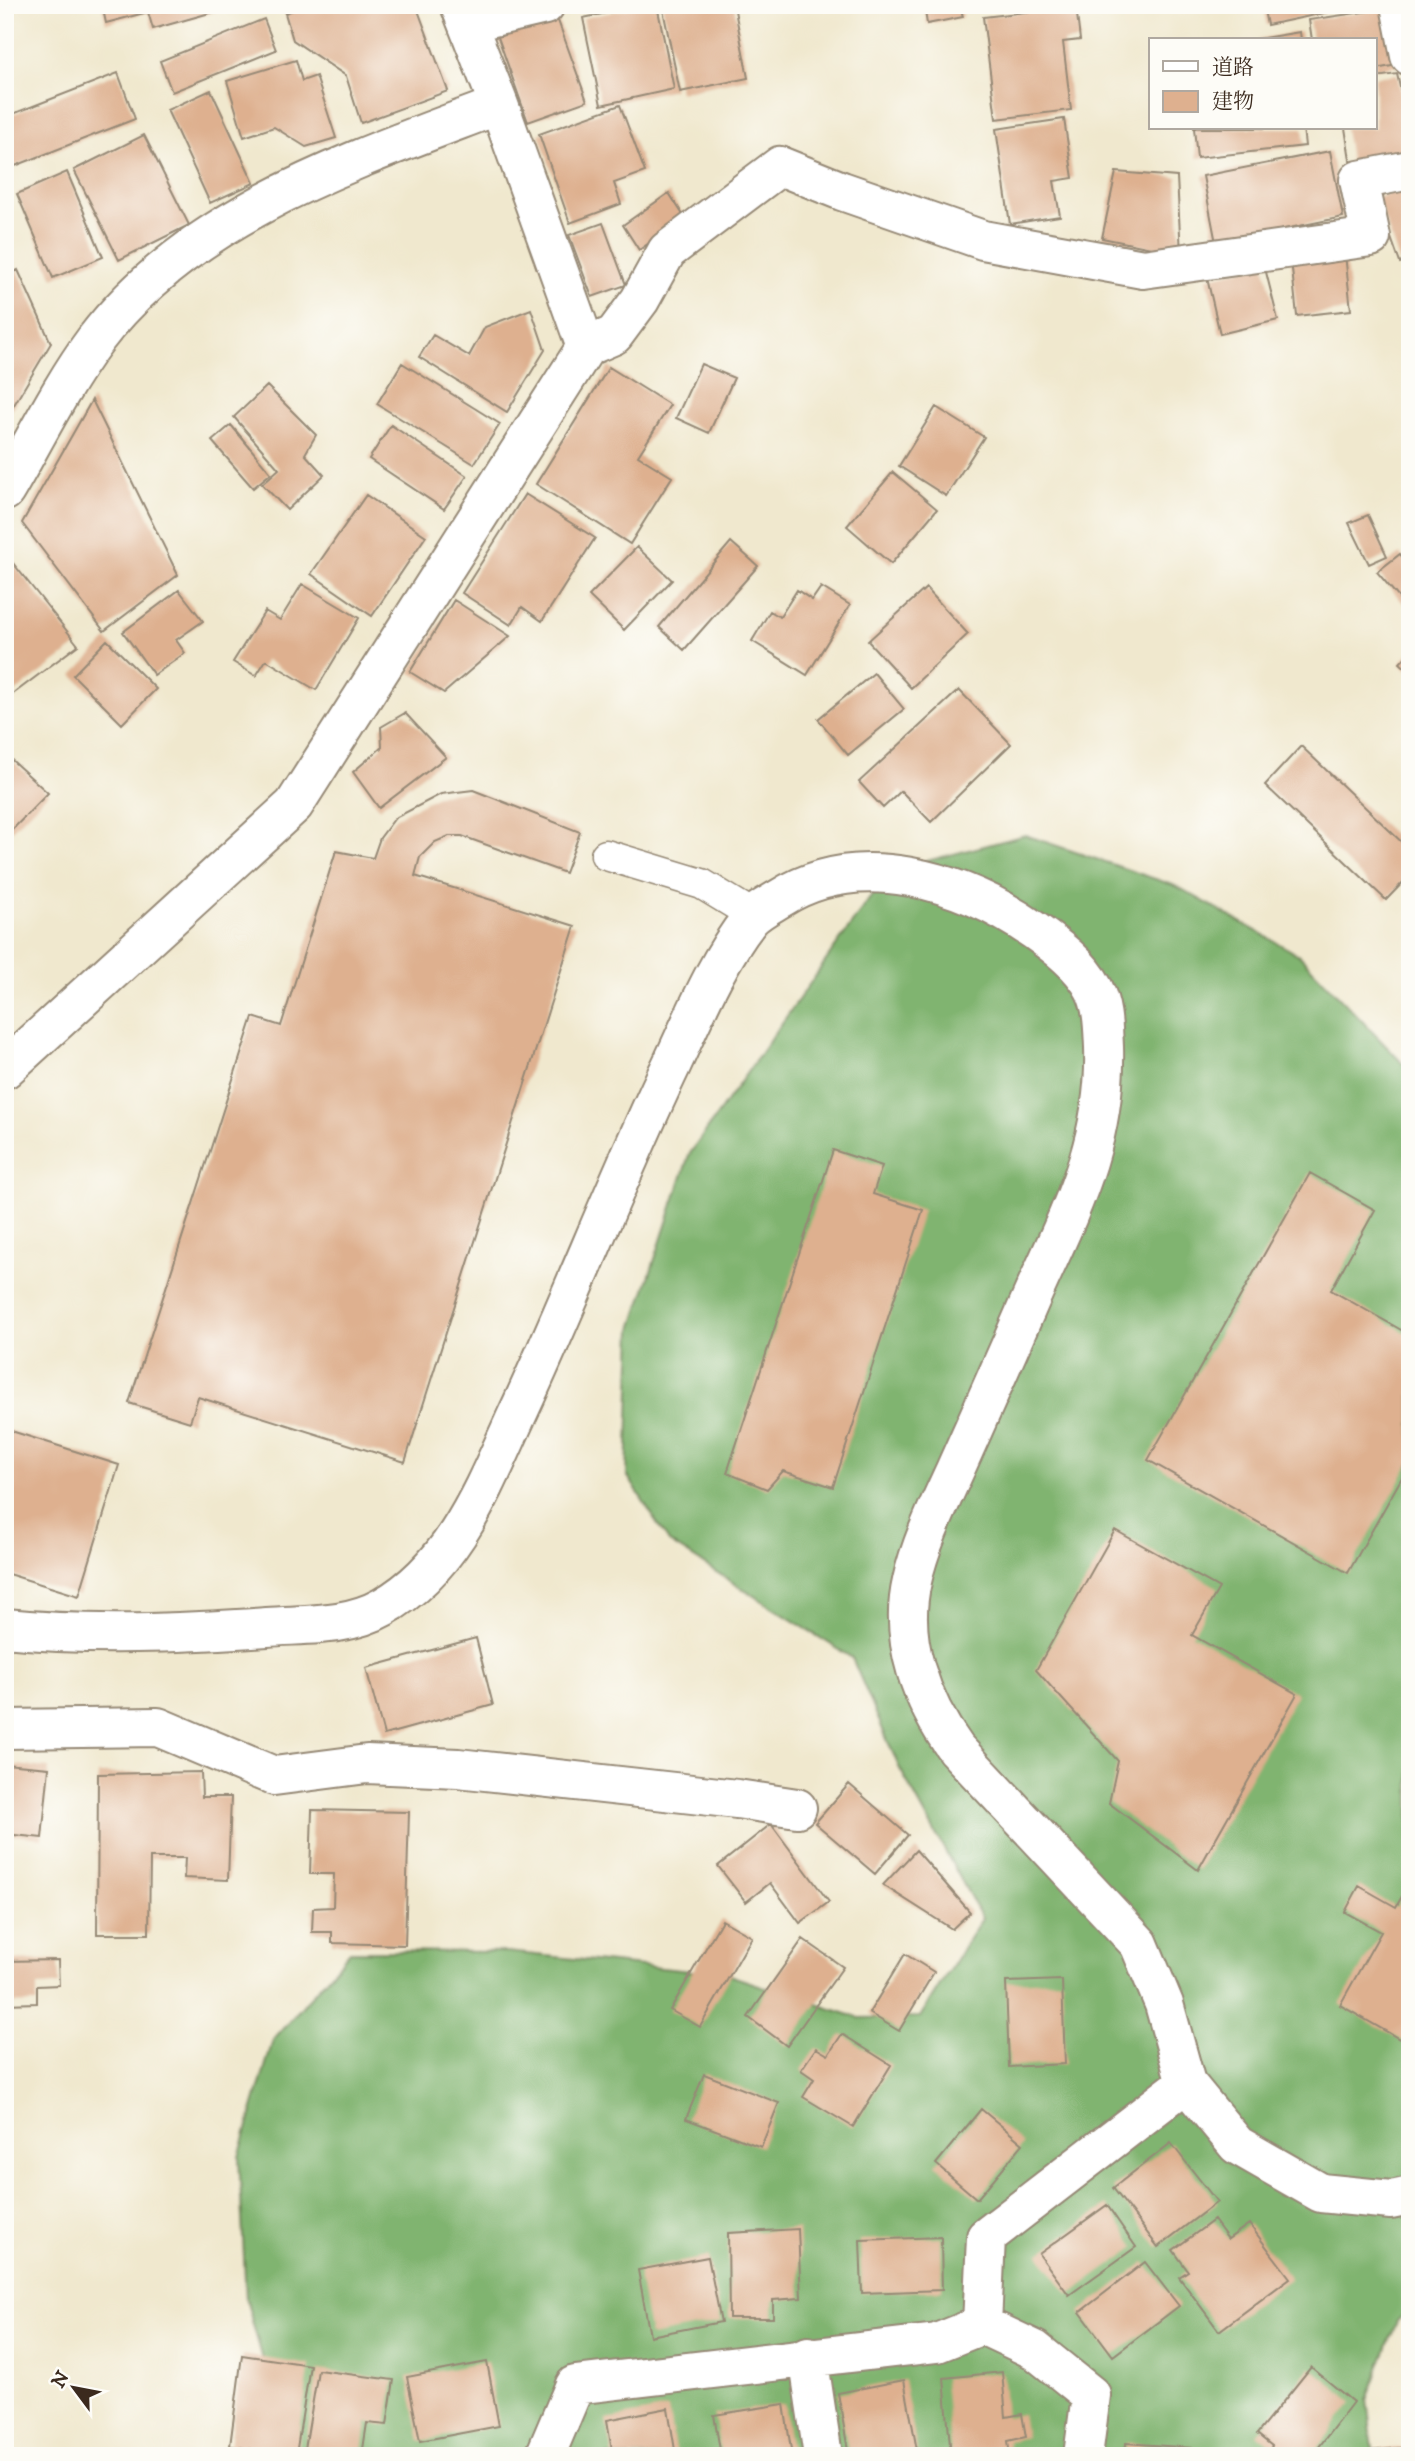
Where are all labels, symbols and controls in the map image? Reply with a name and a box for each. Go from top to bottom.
legend [1149,38,1376,130]
text: 道路 [1212,55,1254,81]
text: 建物 [1212,89,1254,115]
north arrow [38,2352,108,2422]
text: N [47,2367,75,2392]

